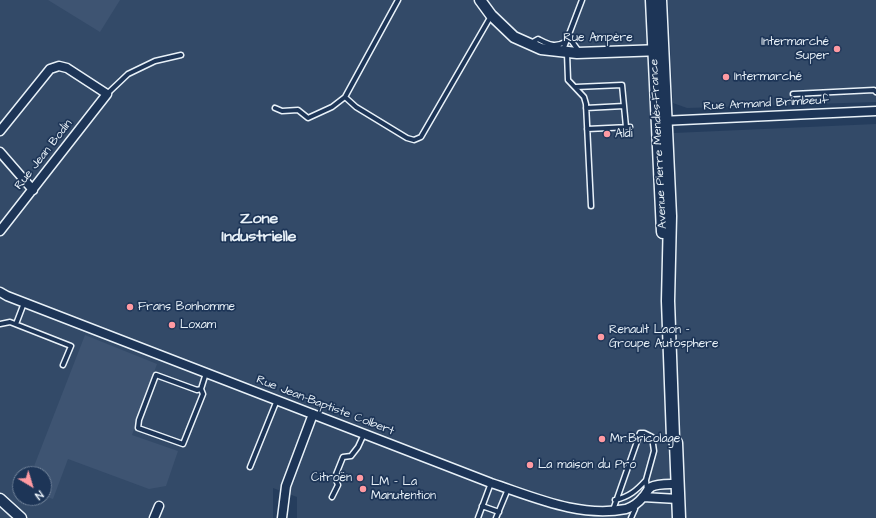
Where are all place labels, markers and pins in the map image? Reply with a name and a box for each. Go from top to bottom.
place label: Intermarché Super [761,35,829,63]
marker: Intermarché Super [832,44,842,54]
place label: Intermarché [734,70,802,84]
marker: Intermarché [721,72,731,82]
place label: Aldi [615,127,633,141]
marker: Aldi [602,129,612,139]
place label: Frans Bonhomme [138,300,235,314]
marker: Frans Bonhomme [125,302,135,312]
place label: Loxam [180,318,216,332]
marker: Loxam [167,320,177,330]
place label: Renault Laon - Groupe Autosphere [609,323,718,351]
marker: Renault Laon - Groupe Autosphere [596,332,606,342]
place label: Mr.Bricolage [610,432,680,446]
marker: Mr.Bricolage [597,434,607,444]
place label: La maison du Pro [538,458,636,472]
marker: La maison du Pro [525,460,535,470]
place label: Citroën [311,471,352,485]
marker: Citroën [355,473,365,483]
place label: LM - La Manutention [371,475,436,503]
marker: LM - La Manutention [358,484,368,494]

